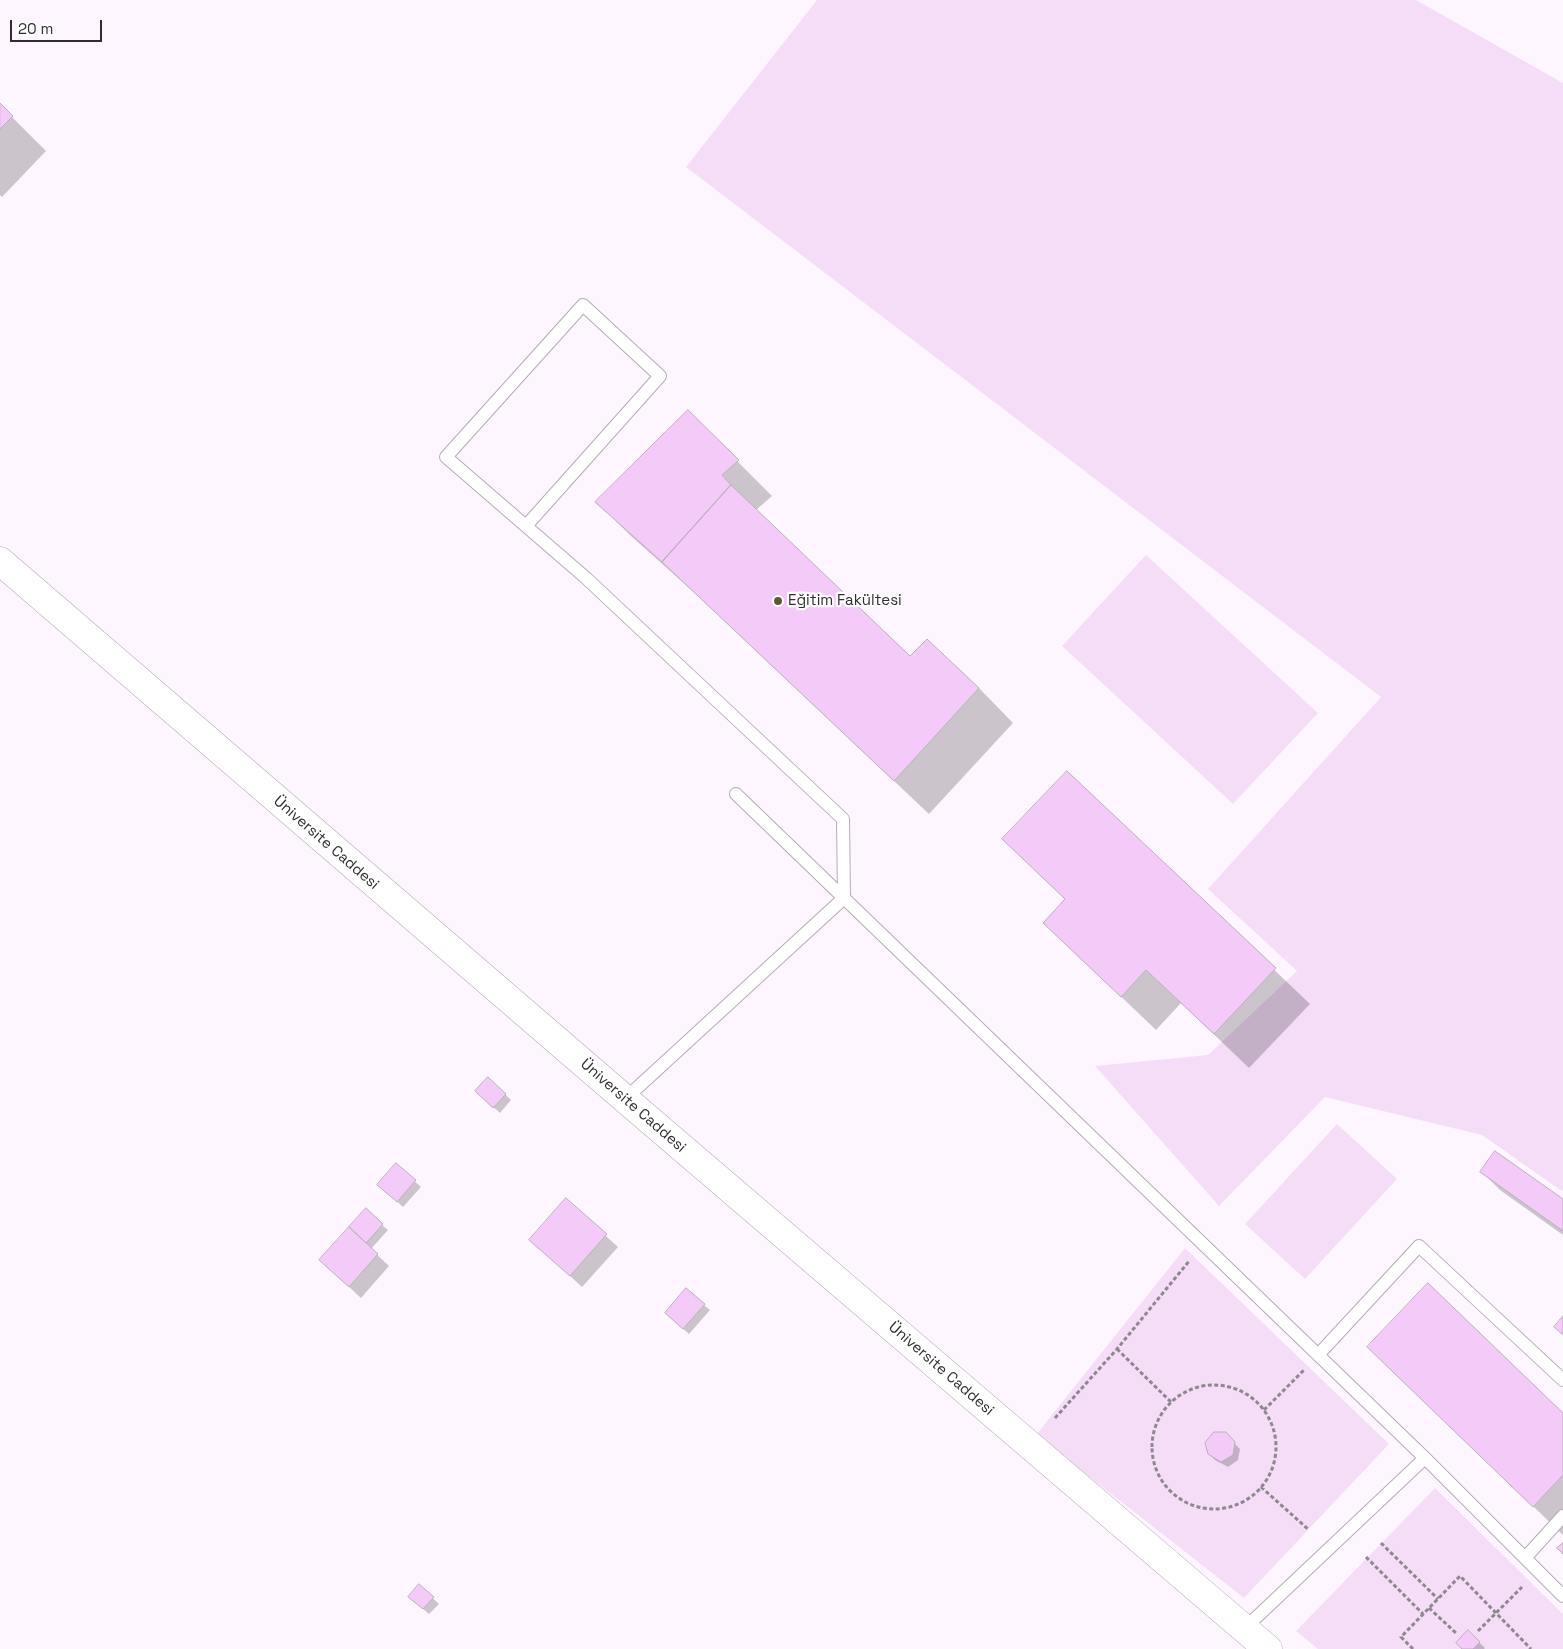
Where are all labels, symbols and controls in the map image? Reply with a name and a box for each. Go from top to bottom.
scale bar [12,10,105,42]
text: 20 m [18,19,53,38]
place label: Eğitim Fakültesi [788,592,902,610]
marker: Eğitim Fakültesi [772,595,784,607]
street label: Üniversite Caddesi [270,792,382,894]
street label: Üniversite Caddesi [577,1055,689,1157]
street label: Üniversite Caddesi [885,1318,997,1420]

